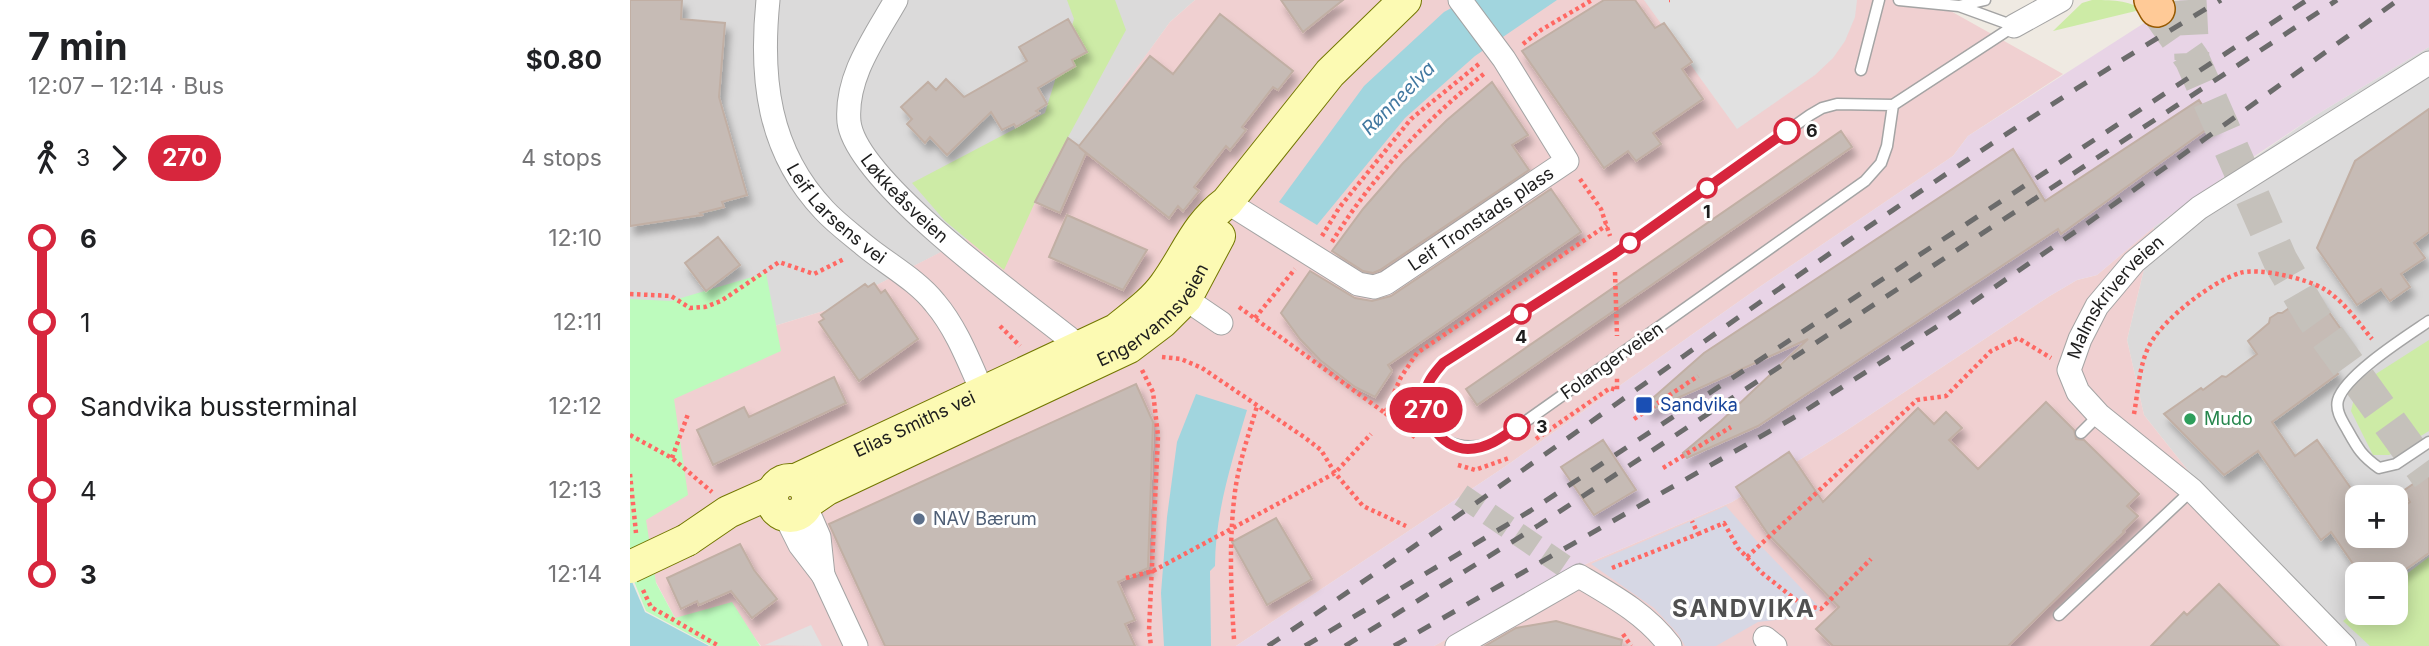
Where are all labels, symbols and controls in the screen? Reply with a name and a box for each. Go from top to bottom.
text: 7 min [28,23,128,69]
text: $0.80 [526,44,602,75]
water label: Rønneelva [1357,57,1440,140]
text: 12:07 – 12:14 · Bus [28,72,224,100]
marker: 6 [1774,118,1800,144]
place label: 6 [1806,120,1818,141]
icon: walk [28,139,66,177]
icon: forward [100,139,138,177]
text: 270 [162,143,207,172]
text: 3 [76,144,90,172]
text: 4 stops [521,144,602,172]
street label: Løkkeåsveien [856,150,953,247]
street label: Leif Larsens vei [783,160,890,268]
street label: Leif Tronstads plass [1404,162,1557,275]
marker: 1 [1697,178,1717,198]
place label: 1 [1703,201,1711,222]
text: 6 [80,223,97,254]
text: 12:10 [548,224,602,252]
street label: Malmskriverveien [2063,231,2168,361]
unlabelled marker [1620,233,1640,253]
street label: Engervannsveien [1093,260,1212,371]
marker: 4 [1511,304,1531,324]
text: 1 [80,307,91,338]
text: 12:11 [553,308,602,336]
street label: Folangerveien [1556,318,1667,404]
place label: 4 [1515,326,1527,347]
street label: Elias Smiths vei [850,386,978,461]
line badge: 270 [1386,387,1466,433]
text: Sandvika bussterminal [80,391,357,422]
text: 12:12 [549,392,602,420]
place label: Sandvika [1660,394,1738,415]
text: 270 [1404,395,1448,424]
marker: Sandvika [1634,395,1654,415]
place label: Mudo [2204,408,2253,429]
marker: Mudo [2182,411,2198,427]
marker: 3 [1504,414,1530,440]
place label: 3 [1536,416,1548,437]
text: 4 [80,475,97,506]
text: 12:13 [548,476,602,504]
map controls [2345,485,2408,625]
button: + [2345,485,2408,548]
place label: NAV Bærum [933,508,1037,529]
marker: NAV Bærum [911,511,927,527]
text: 3 [80,559,97,590]
text: 12:14 [548,560,602,588]
button: − [2345,562,2408,625]
district label: SANDVIKA [1672,594,1816,623]

